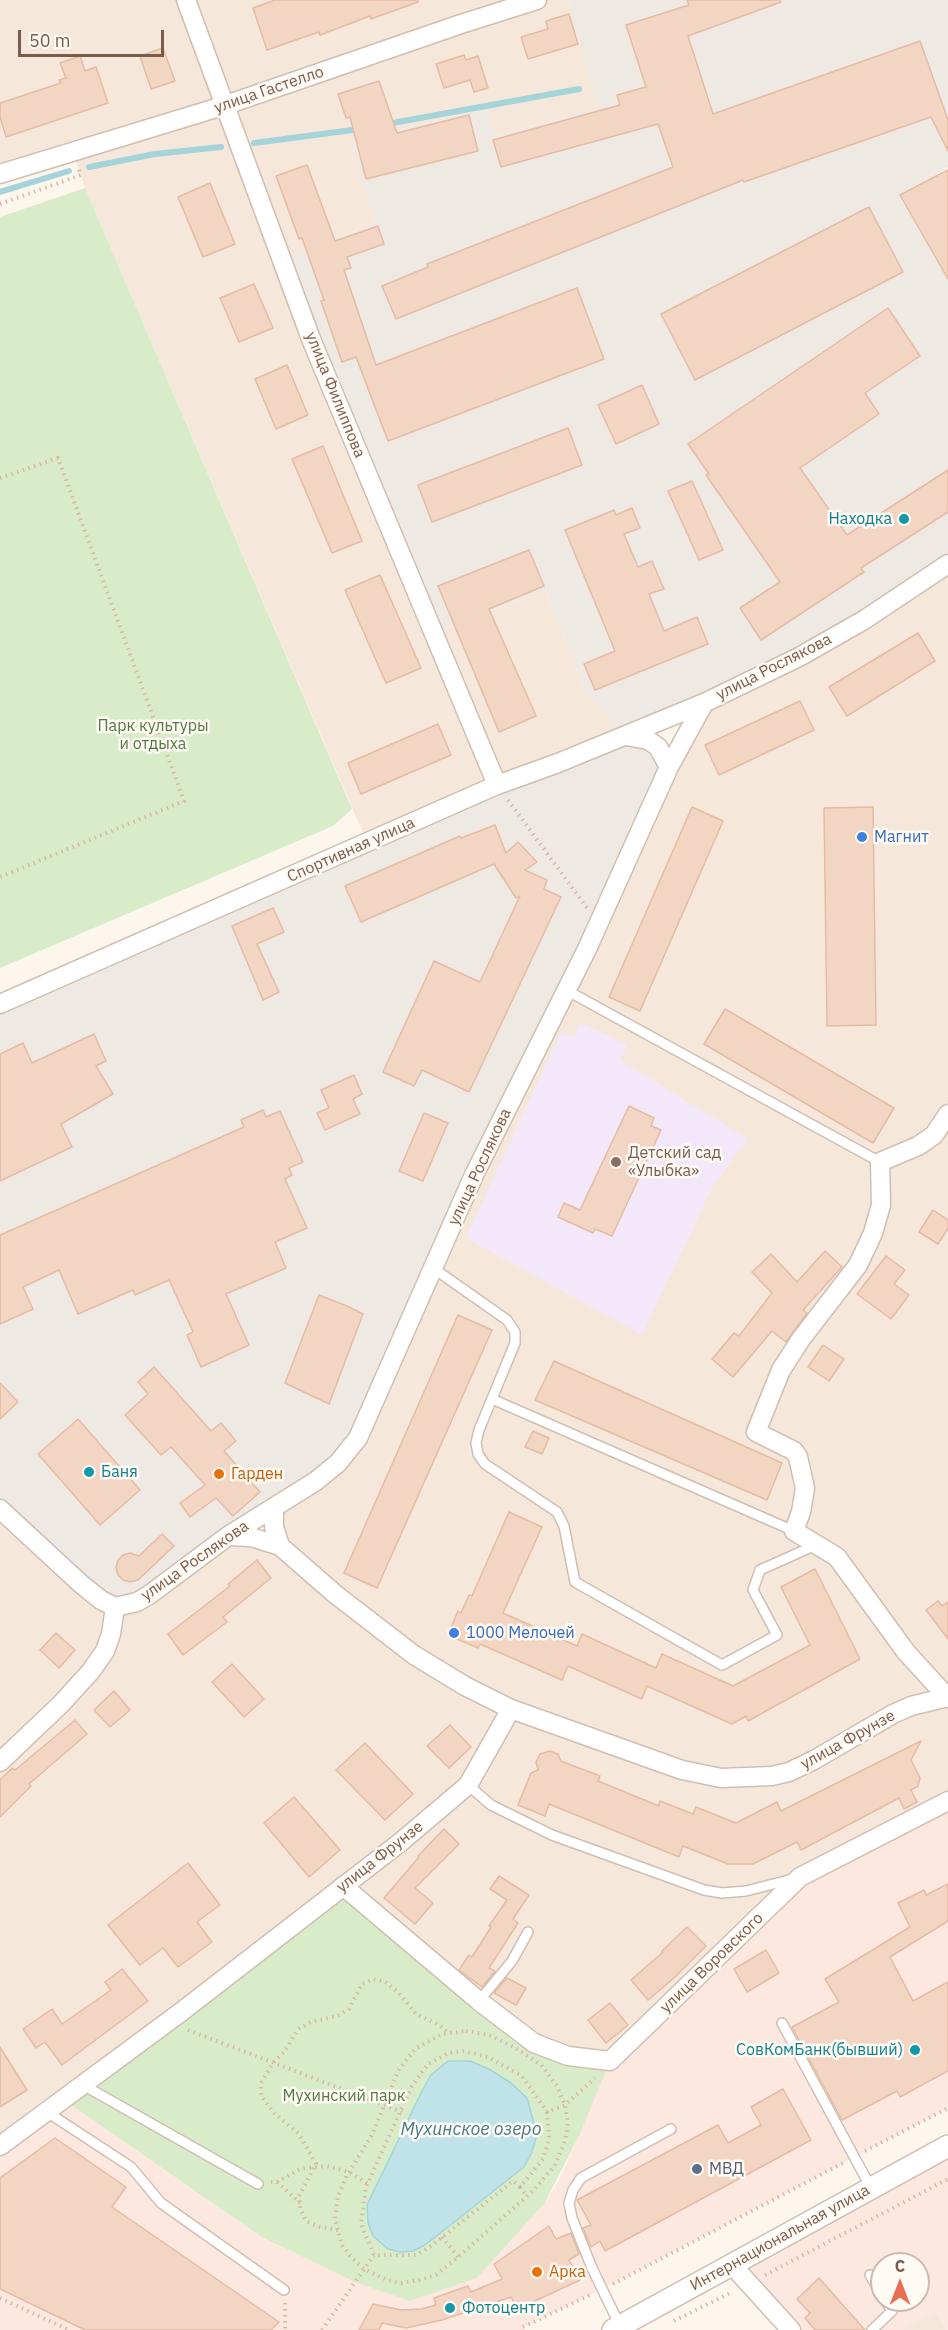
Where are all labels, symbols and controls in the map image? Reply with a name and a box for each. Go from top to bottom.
scale bar [21,18,166,56]
text: 50 m [29,29,71,52]
street label: улица Гастелло [212,62,326,118]
street label: улица Филиппова [301,329,369,461]
place label: Находка [828,509,892,529]
marker: Находка [897,512,911,526]
street label: улица Рослякова [713,630,835,704]
park label: Парк культуры и отдыха [97,716,209,754]
street label: Спортивная улица [284,813,418,887]
place label: Магнит [874,827,929,847]
marker: Магнит [855,830,869,844]
street label: улица Рослякова [444,1105,516,1229]
place label: Детский сад «Улыбка» [628,1143,721,1181]
marker: Детский сад «Улыбка» [609,1155,623,1169]
place label: Баня [101,1462,138,1482]
place label: Гарден [231,1464,283,1484]
marker: Баня [82,1465,96,1479]
marker: Гарден [212,1467,226,1481]
street label: улица Рослякова [137,1517,253,1605]
place label: 1000 Мелочей [466,1623,575,1643]
marker: 1000 Мелочей [447,1626,461,1640]
street label: улица Фрунзе [797,1706,899,1774]
street label: улица Фрунзе [333,1817,427,1897]
street label: улица Воровского [656,1909,768,2017]
place label: СовКомБанк(бывший) [736,2040,903,2060]
marker: СовКомБанк(бывший) [908,2043,922,2057]
park label: Мухинский парк [282,2086,406,2106]
water label: Мухинское озеро [400,2119,542,2141]
place label: МВД [709,2159,744,2179]
marker: МВД [690,2162,704,2176]
street label: Интернациональная улица [687,2181,873,2295]
north arrow [870,2252,930,2312]
text: С [895,2256,905,2276]
place label: Арка [549,2262,586,2282]
marker: Арка [530,2265,544,2279]
place label: Фотоцентр [462,2298,545,2318]
marker: Фотоцентр [443,2301,457,2315]

